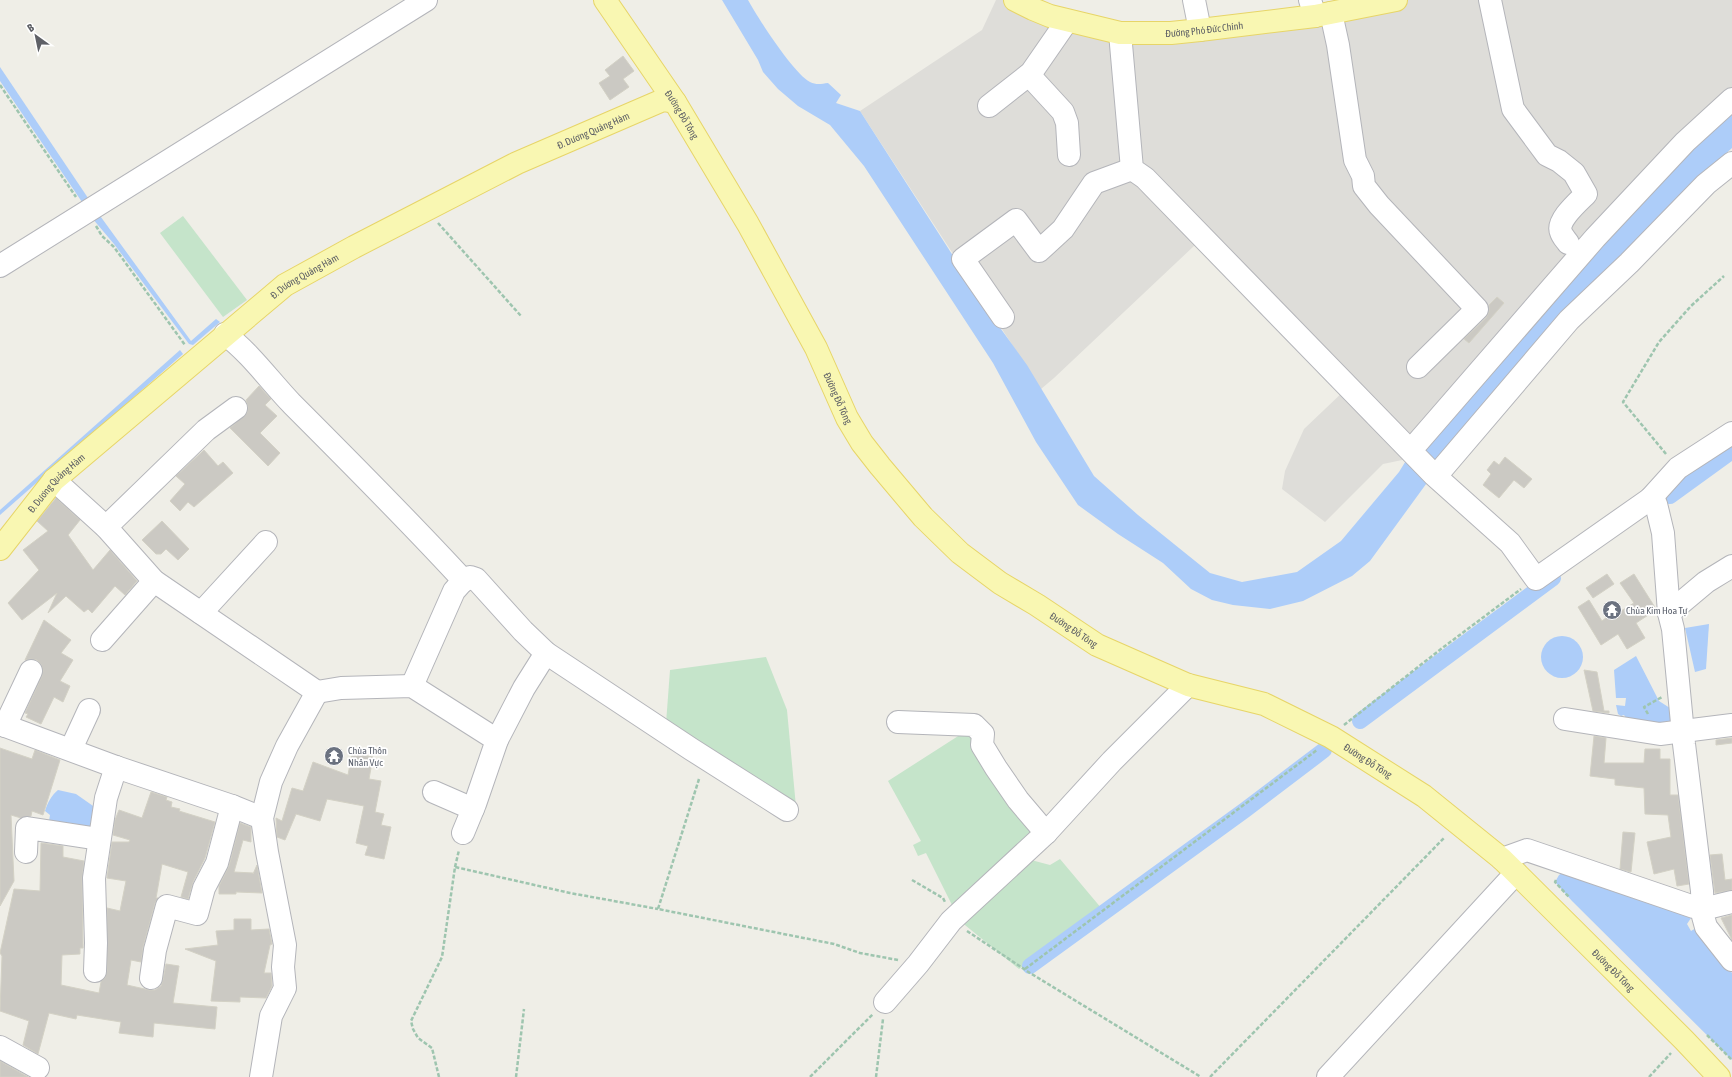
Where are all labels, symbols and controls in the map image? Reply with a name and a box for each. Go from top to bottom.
north arrow [16,16,56,56]
street label: Đường Phó Đức Chính [1165,19,1244,39]
text: B [25,21,37,34]
street label: Đường Đỗ Tông [663,88,702,141]
street label: Đ. Dương Quảng Hàm [555,110,631,151]
street label: Đ. Dương Quảng Hàm [268,251,340,301]
street label: Đường Đỗ Tông [822,371,855,426]
street label: Đ. Dương Quảng Hàm [25,451,87,515]
temple icon: Chùa Kim Hoa Tự [1601,599,1623,621]
place label: Chùa Kim Hoa Tự [1626,605,1687,616]
street label: Đường Đỗ Tông [1048,610,1100,650]
street label: Đường Đỗ Tông [1342,741,1395,780]
temple icon: Chùa Thôn Nhân Vực [323,745,345,767]
place label: Chùa Thôn Nhân Vực [348,745,387,768]
street label: Đường Đỗ Tông [1590,947,1638,994]

